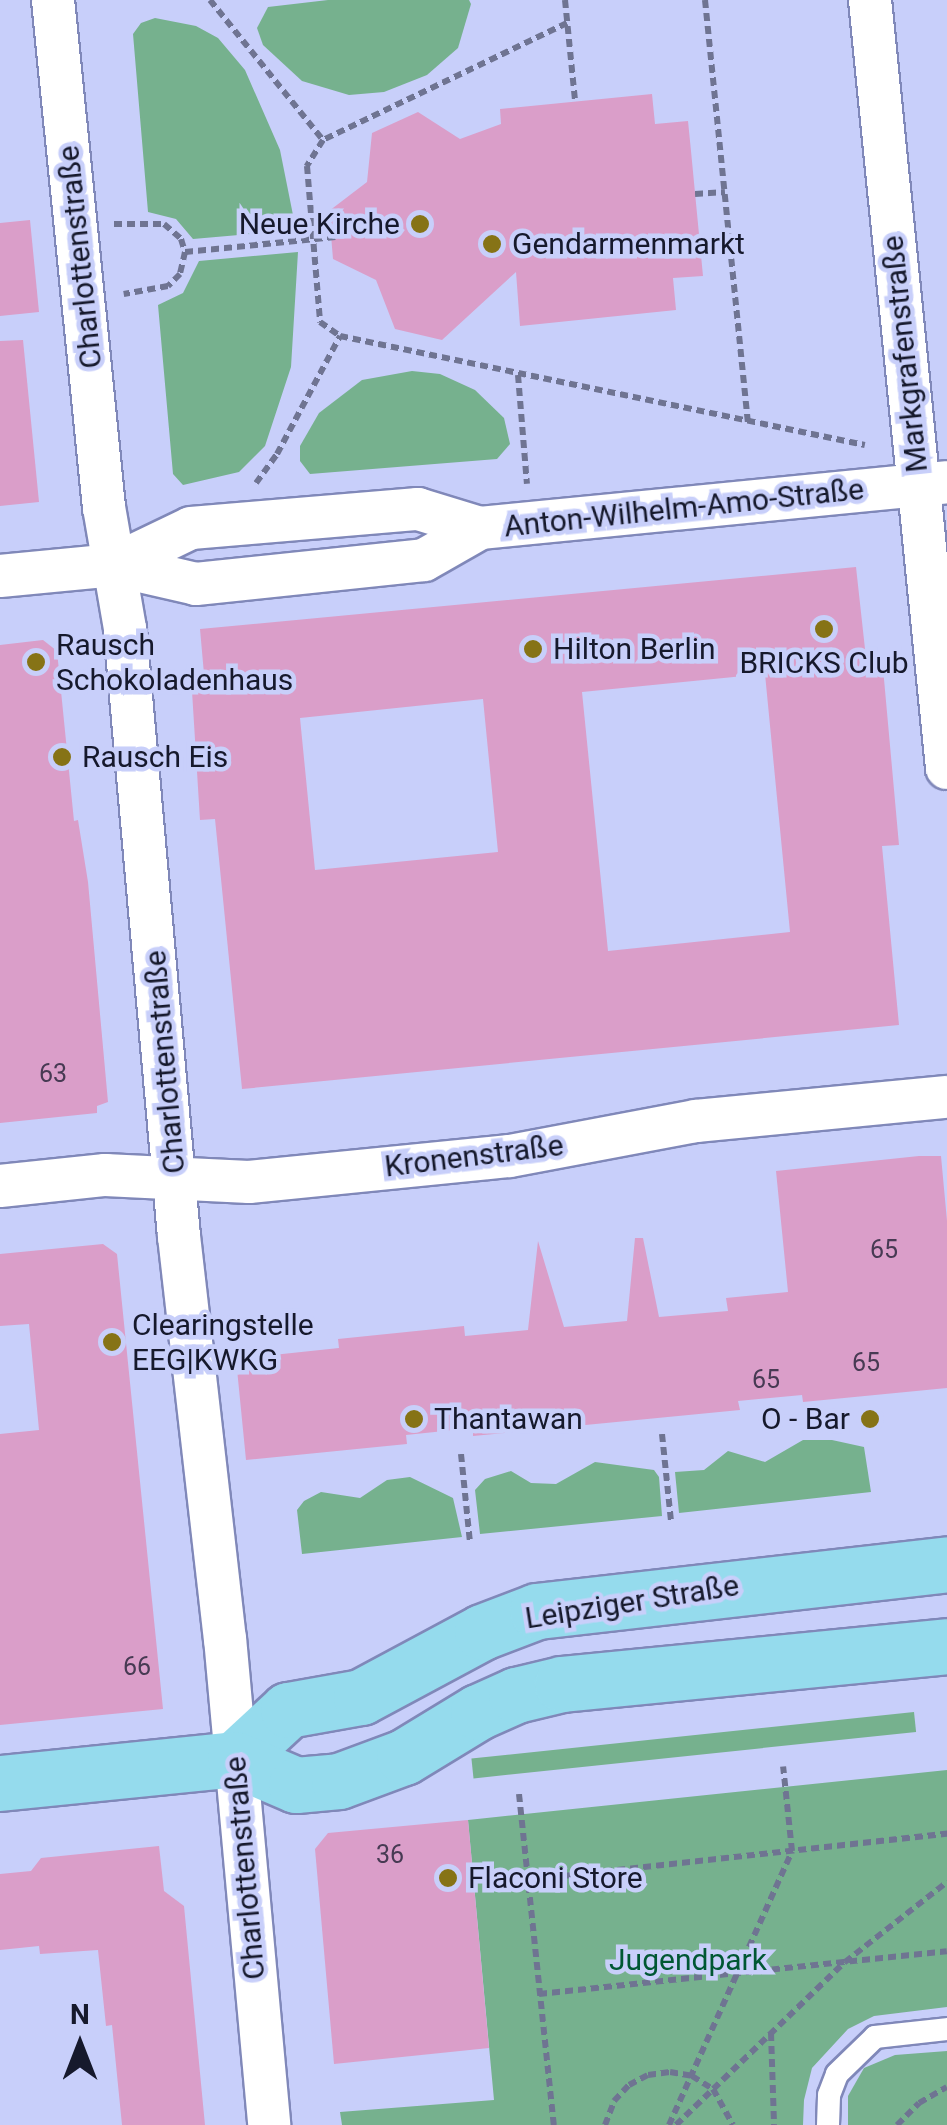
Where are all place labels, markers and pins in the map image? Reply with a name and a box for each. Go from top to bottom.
place label: Neue Kirche [239,206,400,242]
marker: Neue Kirche [409,213,431,235]
place label: Gendarmenmarkt [512,226,745,262]
marker: Gendarmenmarkt [481,233,503,255]
marker: BRICKS Club [813,618,835,640]
place label: Rausch Schokoladenhaus [56,627,293,698]
place label: Hilton Berlin [553,631,716,667]
marker: Hilton Berlin [522,638,544,660]
place label: BRICKS Club [739,645,909,681]
marker: Rausch Schokoladenhaus [25,651,47,673]
place label: Rausch Eis [82,739,228,775]
marker: Rausch Eis [51,746,73,768]
place label: Clearingstelle EEG|KWKG [132,1307,314,1378]
marker: Clearingstelle EEG|KWKG [101,1331,123,1353]
place label: Thantawan [434,1401,583,1437]
place label: O - Bar [761,1401,850,1437]
marker: Thantawan [403,1408,425,1430]
marker: O - Bar [859,1408,881,1430]
place label: Flaconi Store [468,1860,643,1896]
marker: Flaconi Store [437,1867,459,1889]

